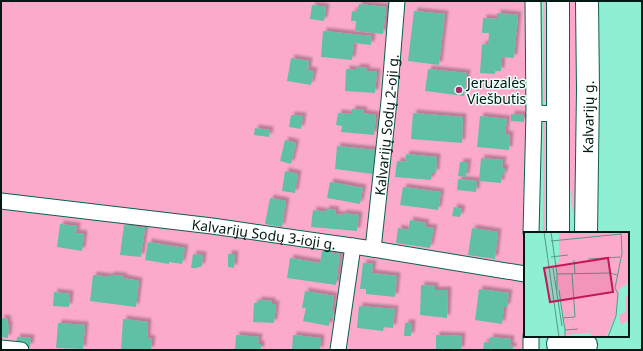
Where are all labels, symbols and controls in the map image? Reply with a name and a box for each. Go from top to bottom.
street label: Kalvarijų Sodų 2-oji g. [369,53,402,196]
place label: Jeruzalės Viešbutis [465,73,527,108]
street label: Kalvarijų g. [578,80,598,154]
marker: Jeruzalės Viešbutis [454,85,464,95]
street label: Kalvarijų Sodų 3-ioji g. [191,214,337,253]
inset map [524,232,629,337]

